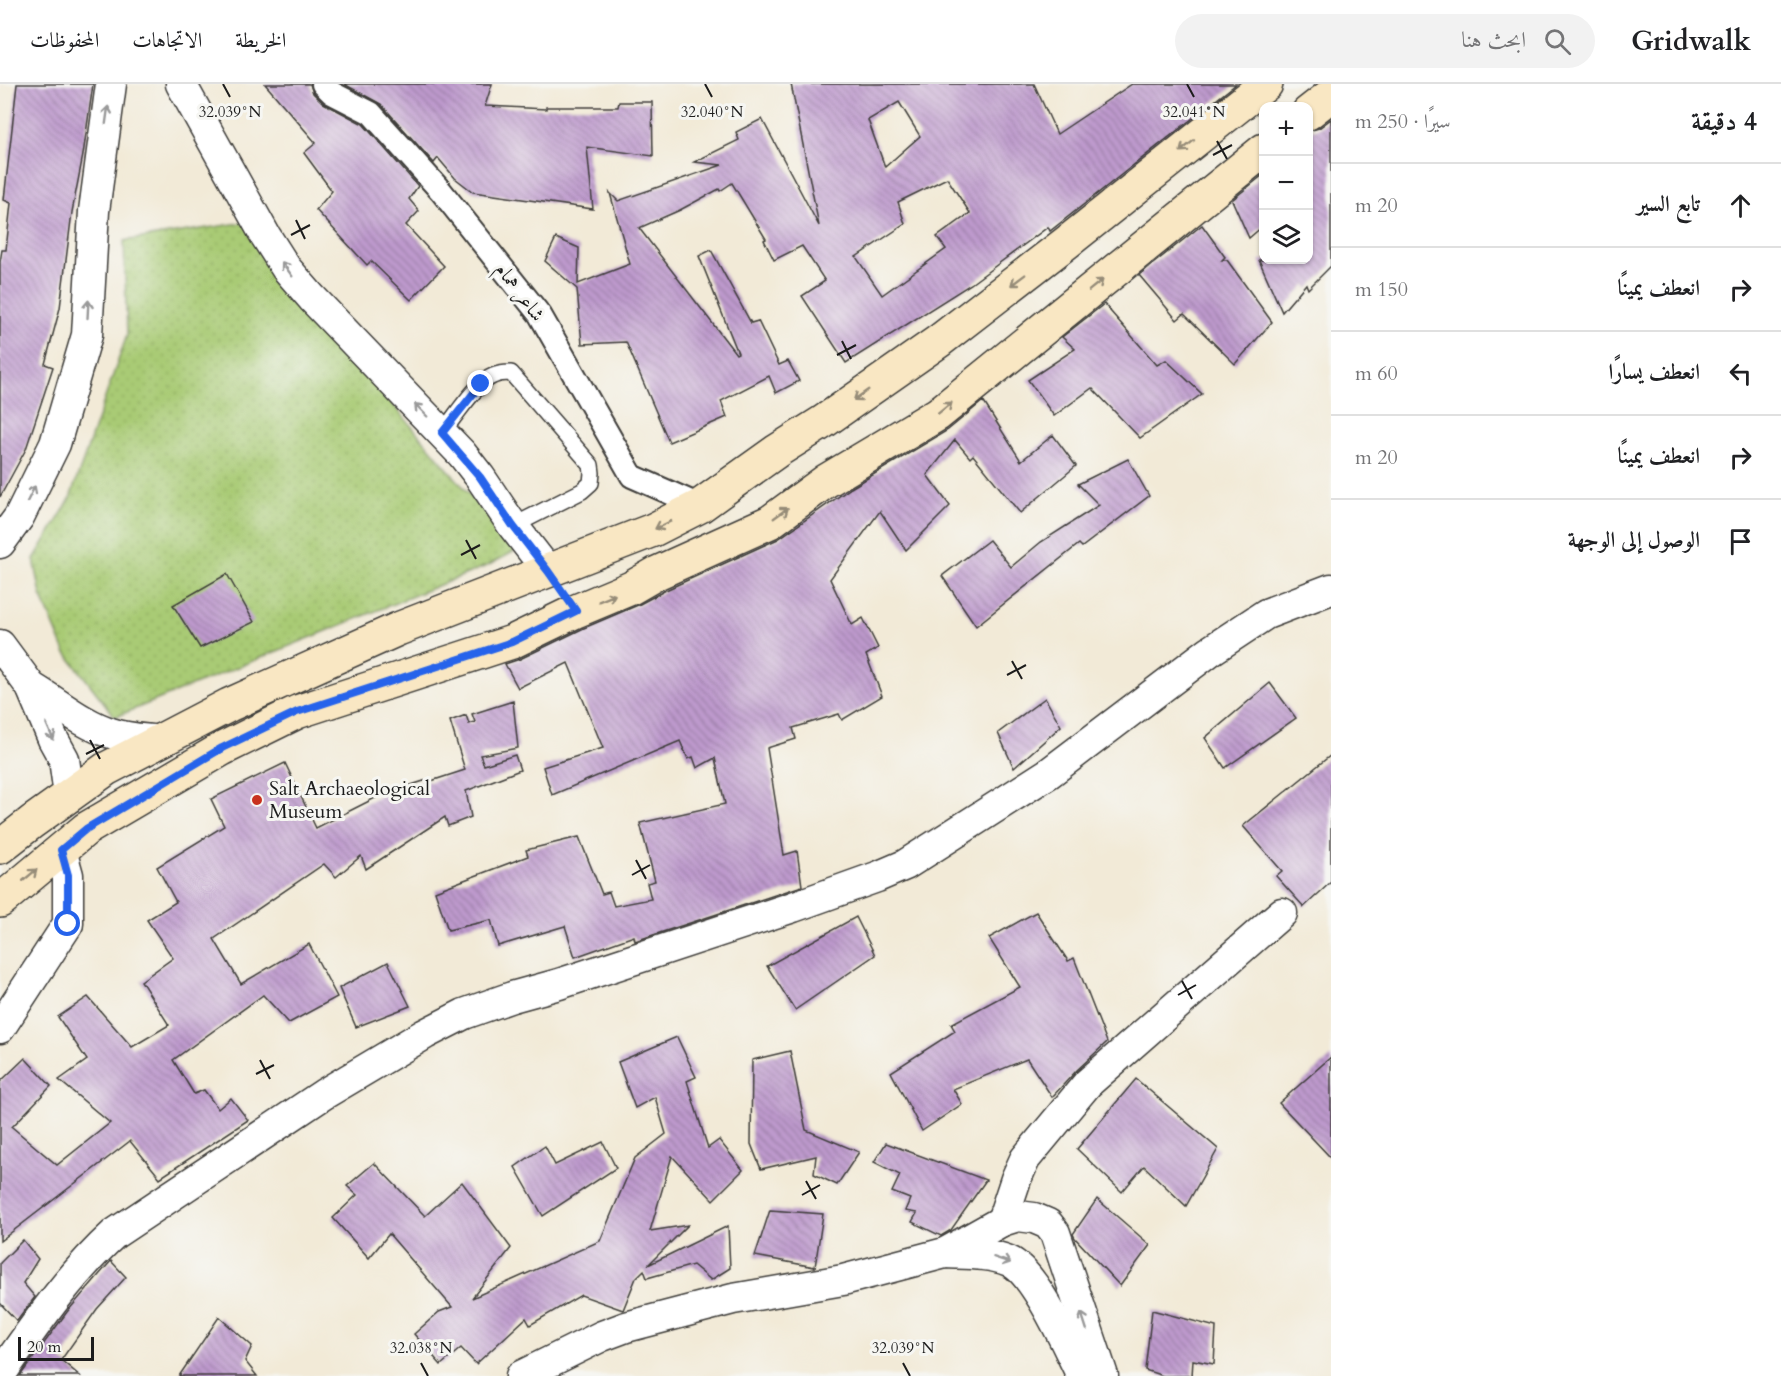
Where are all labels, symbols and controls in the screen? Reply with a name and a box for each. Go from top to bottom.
search box [1175,14,1595,68]
text: Gridwalk [1631,22,1751,60]
text: ابحث هنا [1461,25,1526,55]
icon: search [1541,25,1574,58]
text: المحفوظات [30,26,99,55]
text: الاتجاهات [132,26,202,55]
text: الخريطة [235,26,286,55]
text: 32.039°N [199,102,262,122]
text: 32.040°N [681,102,744,122]
text: 32.041°N [1163,102,1226,122]
map controls [1259,102,1313,264]
button: + [1259,102,1313,156]
text: 4 دقيقة [1691,104,1757,139]
one-way arrow [102,105,113,125]
text: سيرًا · 250 m [1355,108,1451,135]
one-way arrow [1179,139,1195,152]
button: − [1259,156,1313,210]
text: تابع السير [1637,189,1700,219]
icon: ahead [1724,189,1757,222]
text: 20 m [1355,192,1398,219]
button: layers [1259,210,1313,264]
street label: شاعر همام [486,257,551,329]
one-way arrow [281,261,293,277]
one-way arrow [1010,273,1026,286]
text: انعطف يمينًا [1617,273,1700,303]
icon: right [1724,273,1757,306]
text: 150 m [1355,276,1408,303]
one-way arrow [1088,278,1104,291]
one-way arrow [83,299,94,319]
text: انعطف يسارًا [1609,357,1700,387]
icon: left [1724,357,1757,390]
text: 60 m [1355,360,1398,387]
route end [467,370,493,396]
one-way arrow [853,389,869,401]
one-way arrow [937,401,952,415]
one-way arrow [414,403,428,418]
text: انعطف يمينًا [1617,441,1700,471]
icon: right [1724,441,1757,474]
text: 20 m [1355,444,1398,471]
one-way arrow [26,485,37,503]
one-way arrow [773,507,789,519]
one-way arrow [654,520,672,531]
text: الوصول إلى الوجهة [1568,525,1700,555]
icon: arrive [1724,525,1757,558]
one-way arrow [597,592,615,604]
one-way arrow [45,722,56,740]
place label: Salt Archaeological Museum [269,775,430,825]
marker: Salt Archaeological Museum [250,793,264,807]
one-way arrow [22,869,38,882]
route start [54,910,80,936]
one-way arrow [993,1255,1011,1266]
one-way arrow [1078,1312,1089,1331]
scale bar [18,1334,94,1362]
text: 20 m [27,1336,61,1358]
text: 32.038°N [390,1338,453,1358]
text: 32.039°N [872,1338,935,1358]

